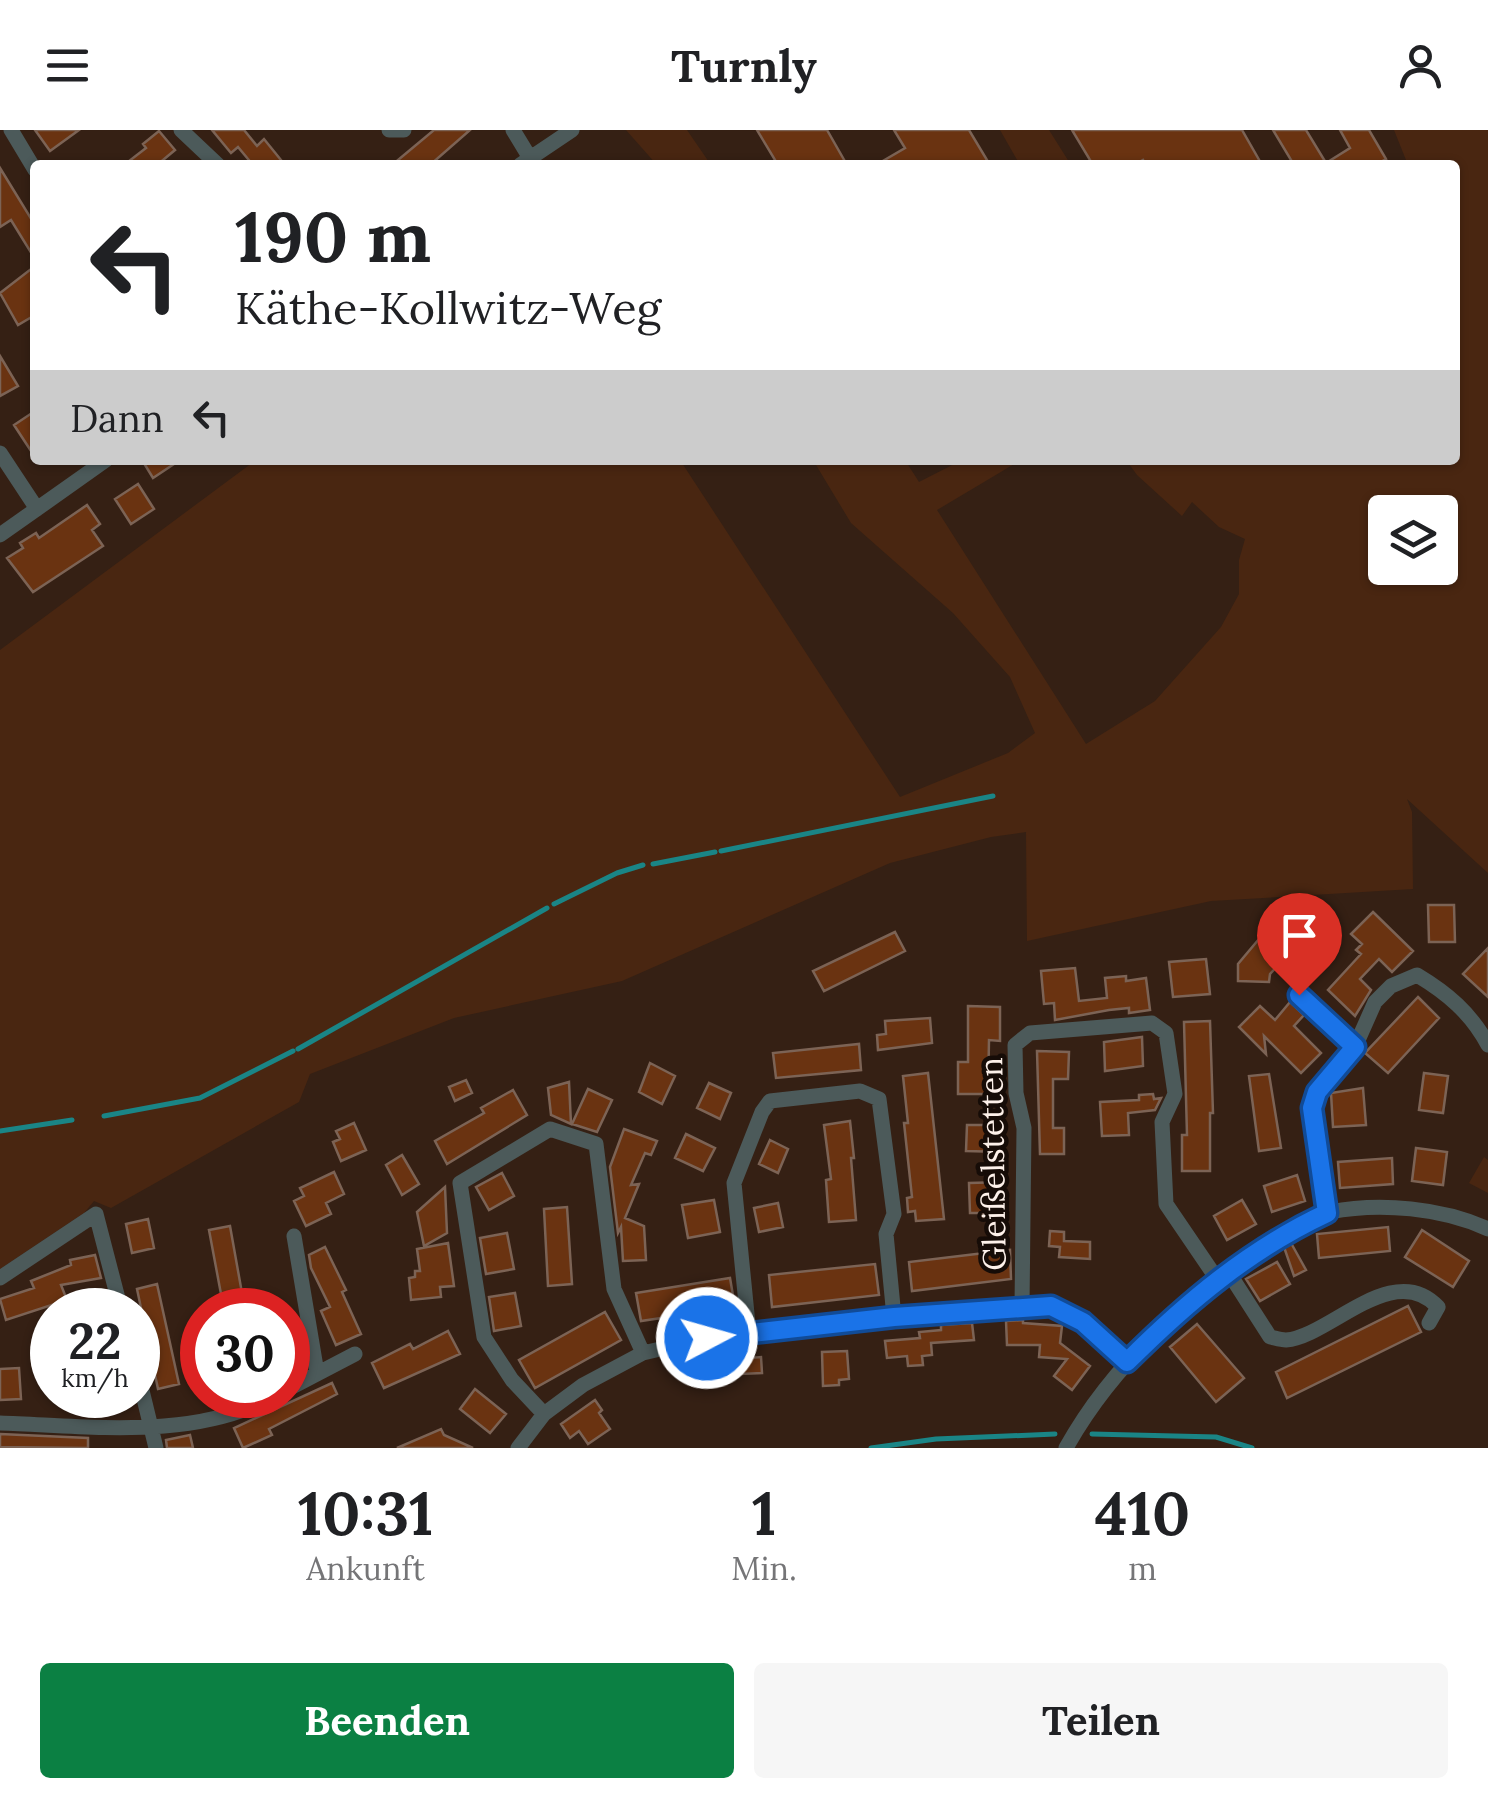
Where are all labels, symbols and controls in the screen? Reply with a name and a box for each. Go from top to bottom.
text: Turnly [671,37,817,94]
icon: menu [40,38,95,93]
icon: person [1393,38,1448,93]
text: 190 m [235,192,431,281]
icon: left [70,200,200,330]
text: Käthe-Kollwitz-Weg [235,279,661,336]
icon: left [184,390,239,445]
text: Dann [70,394,164,442]
map controls [1368,495,1458,585]
button: layers [1368,495,1458,585]
pin [1257,893,1342,996]
icon: arrive [1272,908,1327,963]
street label: Gleißelstetten [970,1057,1015,1271]
position arrow [655,1286,759,1390]
speed limit sign: 30 [180,1288,310,1418]
text: 22 [68,1309,122,1373]
text: km/h [61,1362,129,1394]
text: 10:31 [298,1475,433,1551]
text: 1 [752,1475,776,1551]
text: 410 [1095,1475,1190,1551]
text: Ankunft [306,1548,425,1589]
text: Min. [731,1548,797,1589]
text: m [1128,1548,1157,1589]
button: Beenden [40,1663,734,1778]
button: Teilen [754,1663,1448,1778]

